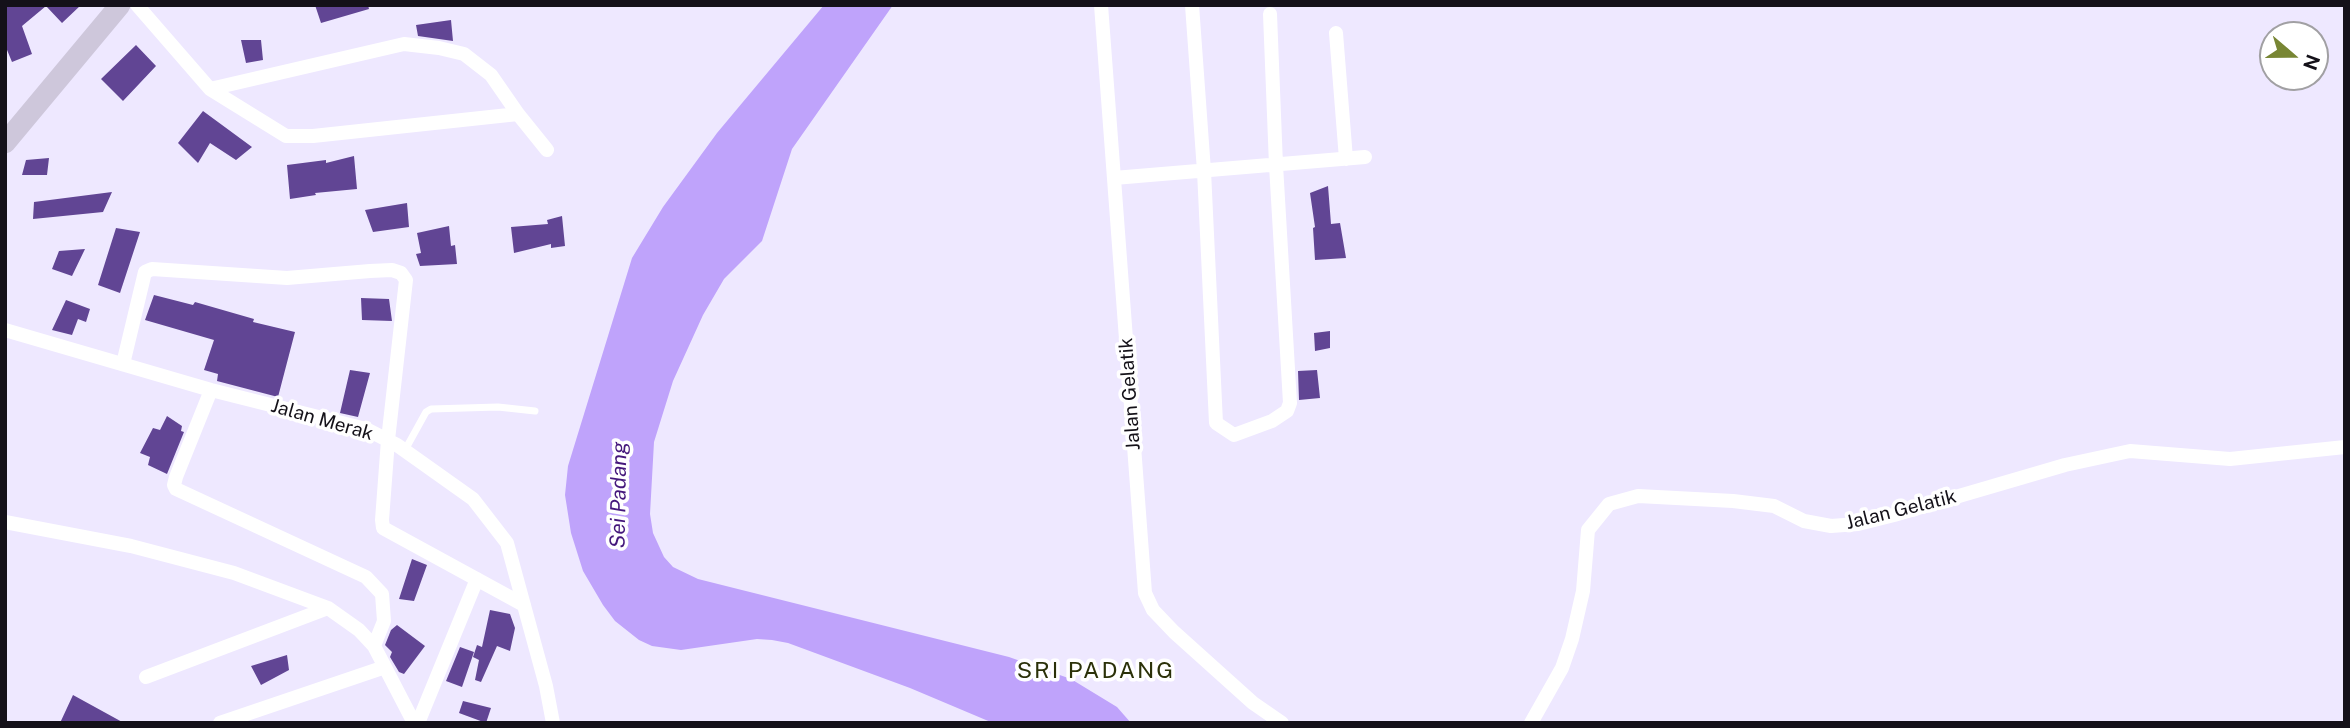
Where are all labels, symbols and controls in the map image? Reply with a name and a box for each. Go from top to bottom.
north arrow [2259,21,2329,91]
text: N [2299,52,2325,73]
street label: Jalan Gelatik [1115,337,1145,451]
street label: Jalan Merak [268,395,376,445]
water label: Sei Padang [605,441,633,549]
street label: Jalan Gelatik [1843,485,1959,535]
district label: SRI PADANG [1018,657,1174,685]

